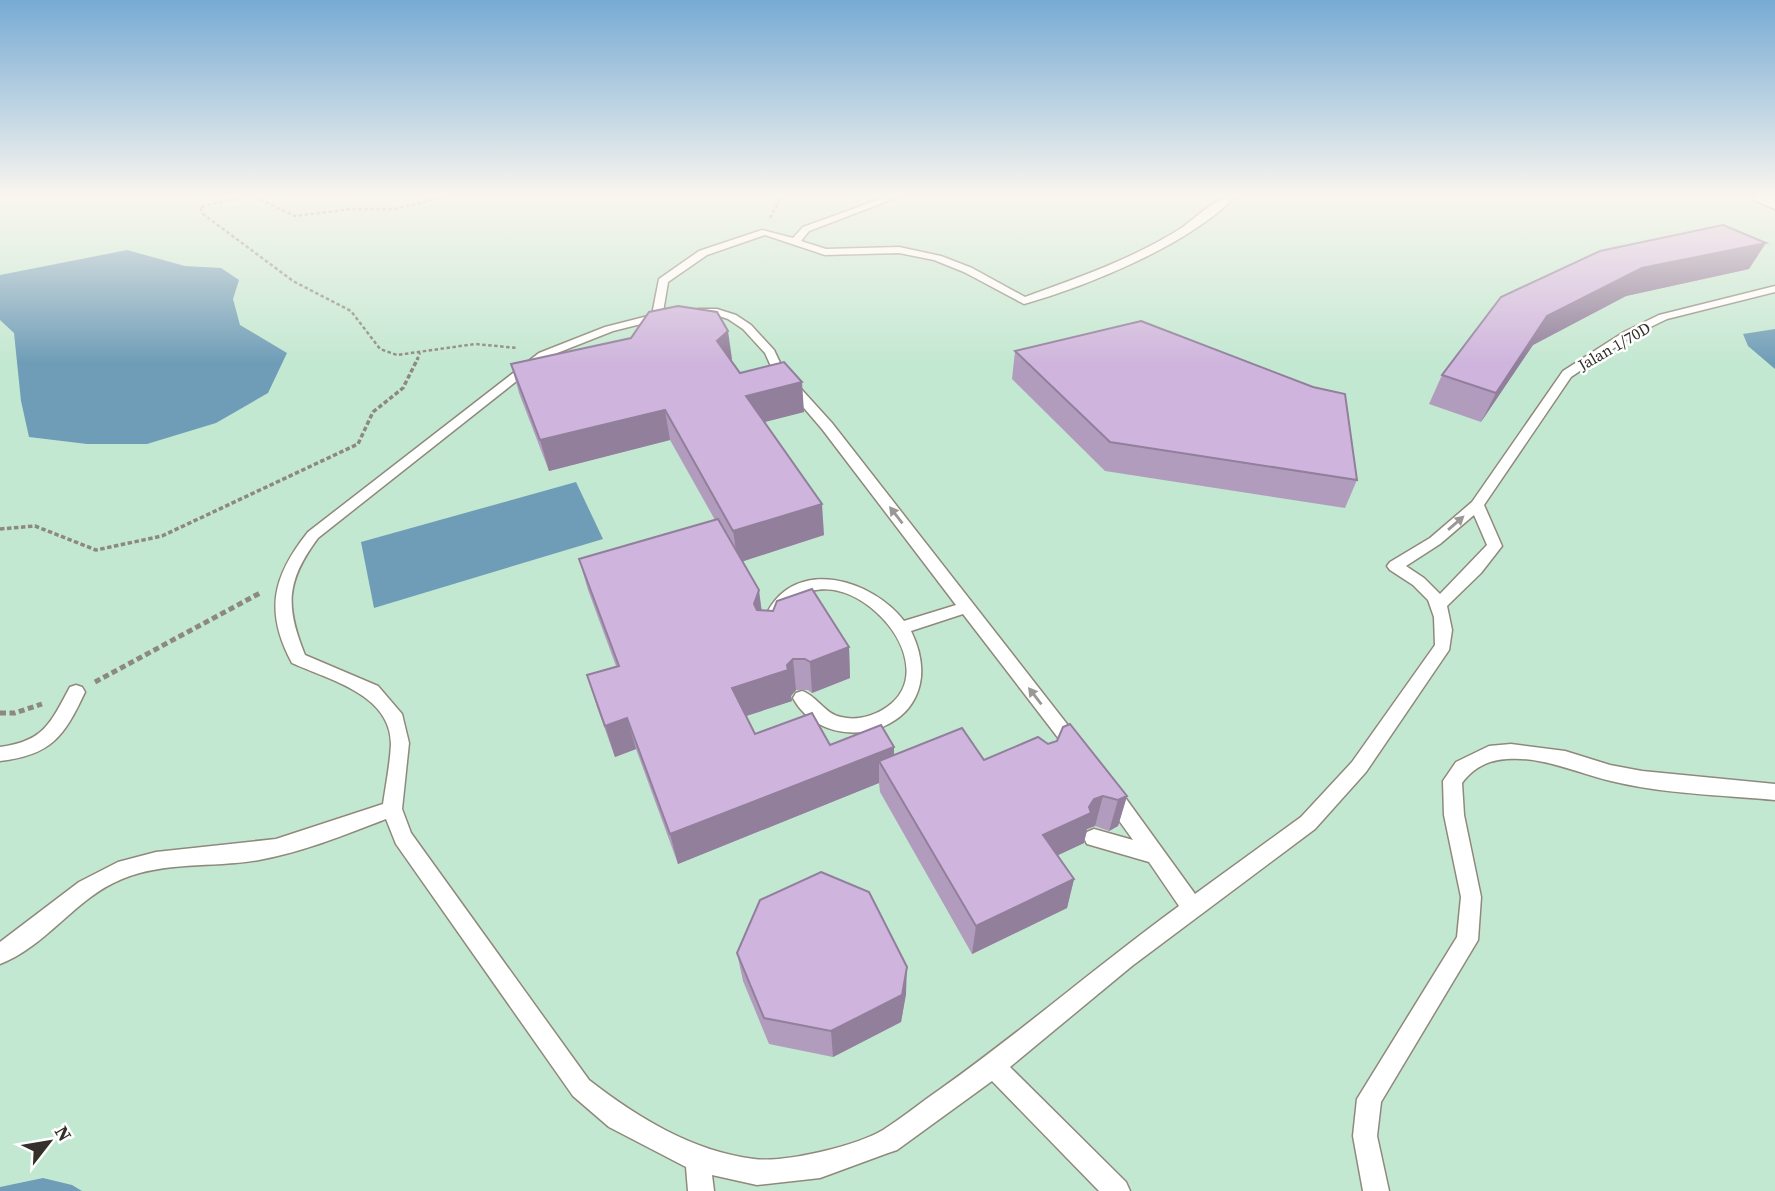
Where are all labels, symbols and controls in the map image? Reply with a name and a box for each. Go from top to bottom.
street label: Jalan 1/70D [1573,316,1654,376]
one-way arrow [889,507,904,525]
one-way arrow [1448,516,1465,531]
one-way arrow [1028,687,1043,705]
north arrow [14,1107,84,1177]
text: N [49,1121,78,1146]

